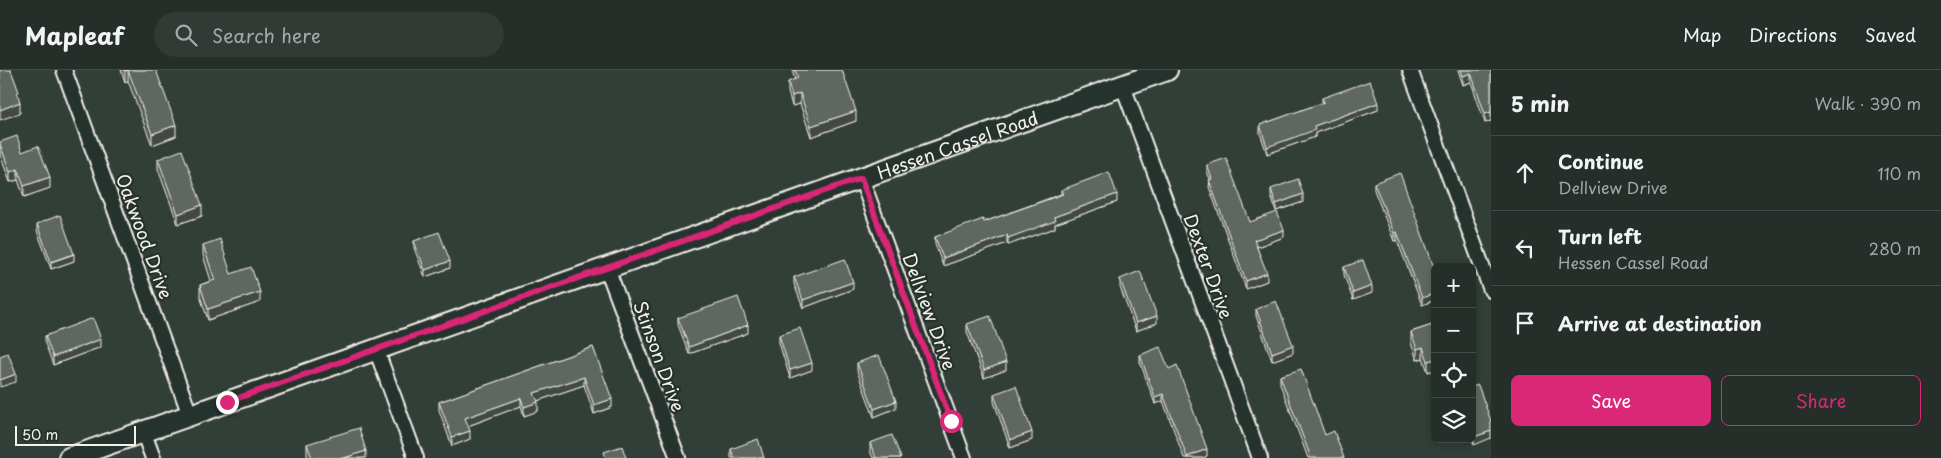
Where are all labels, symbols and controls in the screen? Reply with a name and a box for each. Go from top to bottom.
search box [154,12,504,57]
text: Mapleaf [25,17,124,53]
icon: search [172,21,200,49]
text: Search here [212,21,321,49]
text: Map [1683,21,1721,48]
text: Directions [1749,21,1837,48]
text: Saved [1865,21,1916,48]
text: 5 min [1511,87,1569,119]
text: Walk · 390 m [1815,91,1921,115]
street label: Hessen Cassel Road [873,103,1042,185]
text: Continue [1558,147,1644,175]
icon: ahead [1511,159,1539,187]
text: 110 m [1878,161,1921,185]
street label: Oakwood Drive [110,169,180,303]
text: Dellview Drive [1558,175,1667,199]
street label: Dexter Drive [1178,210,1240,322]
text: Turn left [1558,222,1642,250]
icon: left [1511,234,1539,262]
text: 280 m [1869,236,1921,260]
street label: Dellview Drive [896,249,964,373]
text: Hessen Cassel Road [1558,250,1708,274]
map controls [1431,263,1476,443]
button: + [1431,263,1476,308]
street label: Stinson Drive [627,297,693,415]
button: − [1431,308,1476,353]
icon: arrive [1511,309,1539,337]
text: Arrive at destination [1558,309,1762,337]
button: locate [1431,353,1476,398]
button: Save [1511,375,1711,426]
button: Share [1721,375,1921,426]
route end [216,391,239,414]
button: layers [1431,398,1476,443]
route start [940,410,963,433]
scale bar [15,423,136,446]
text: 50 m [22,424,58,445]

